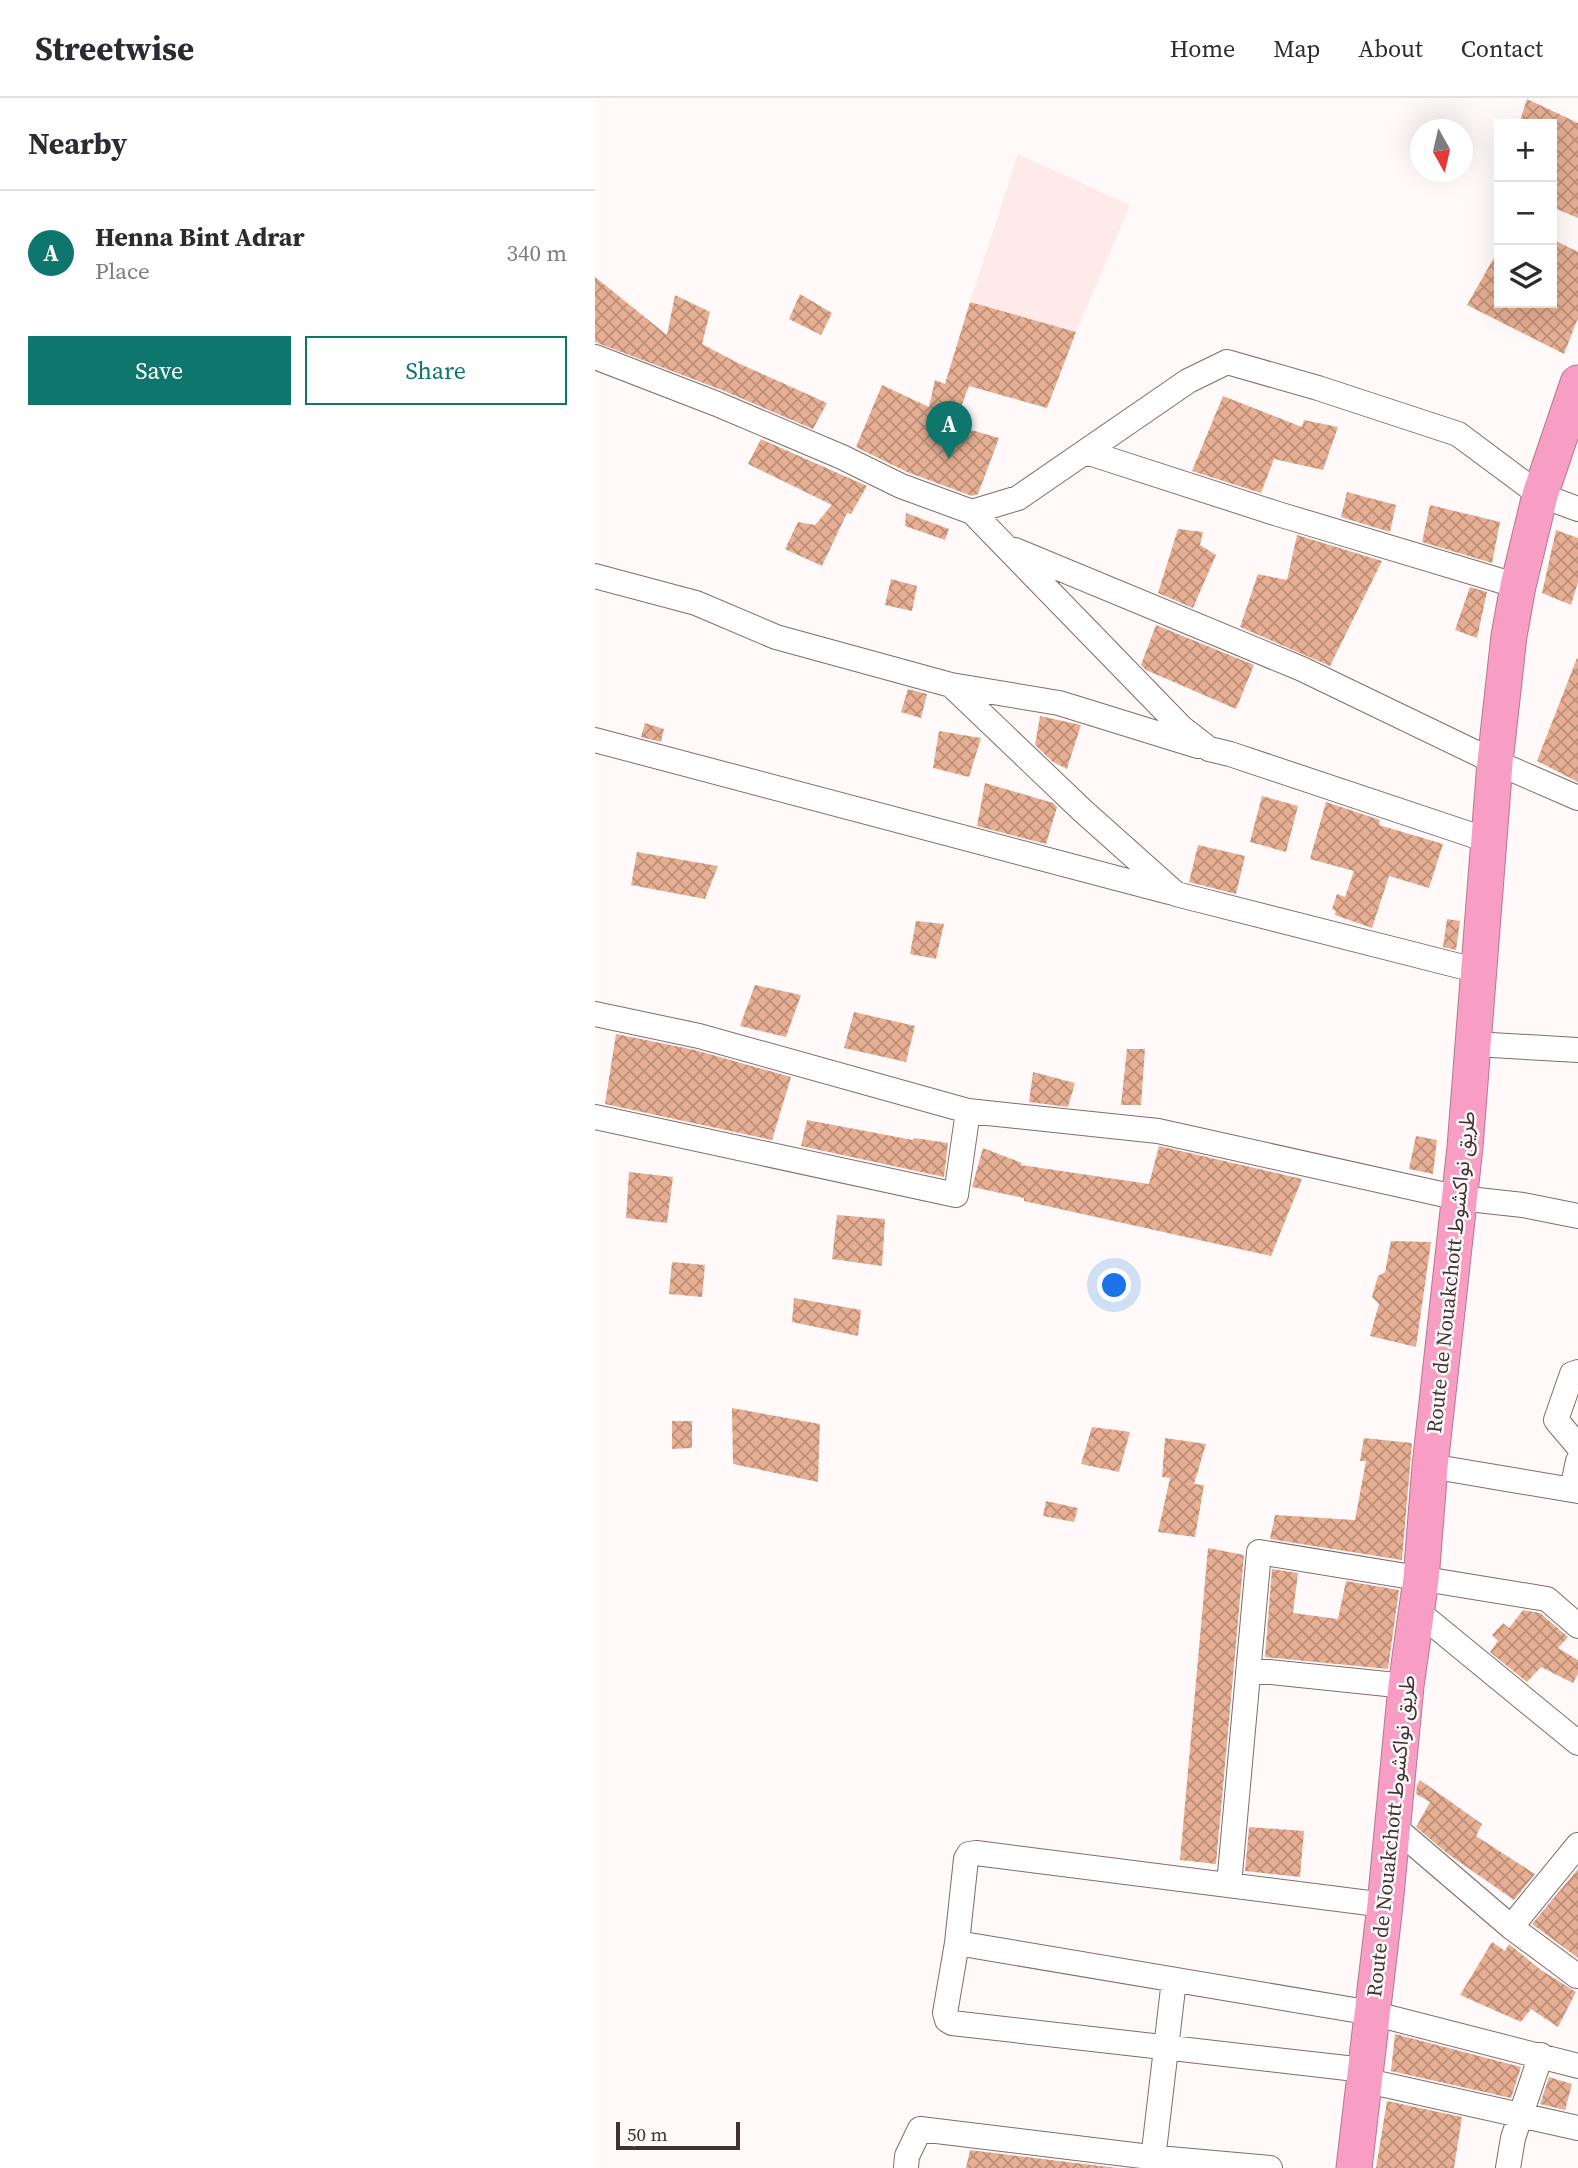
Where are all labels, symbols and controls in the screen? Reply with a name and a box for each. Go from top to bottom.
text: Streetwise [35,26,194,71]
text: Home [1170,32,1235,65]
text: Map [1273,32,1320,65]
text: About [1358,32,1423,65]
text: Contact [1461,32,1543,65]
north arrow [1410,119,1473,182]
map controls [1494,119,1557,308]
button: + [1494,119,1557,182]
text: Nearby [28,123,127,164]
button: − [1494,182,1557,245]
text: Henna Bint Adrar [95,219,305,255]
text: A [43,237,59,269]
text: 340 m [506,237,567,269]
button: layers [1494,245,1557,308]
text: Place [95,255,150,287]
button: Save [28,336,291,405]
button: Share [305,336,567,405]
pin: A [926,401,972,459]
street label: Route de Nouakchott طريق نواكشوط [1419,1109,1482,1434]
your location [1097,1268,1131,1302]
street label: Route de Nouakchott طريق نواكشوط [1359,1673,1422,1998]
scale bar [616,2119,740,2151]
text: 50 m [627,2121,668,2147]

